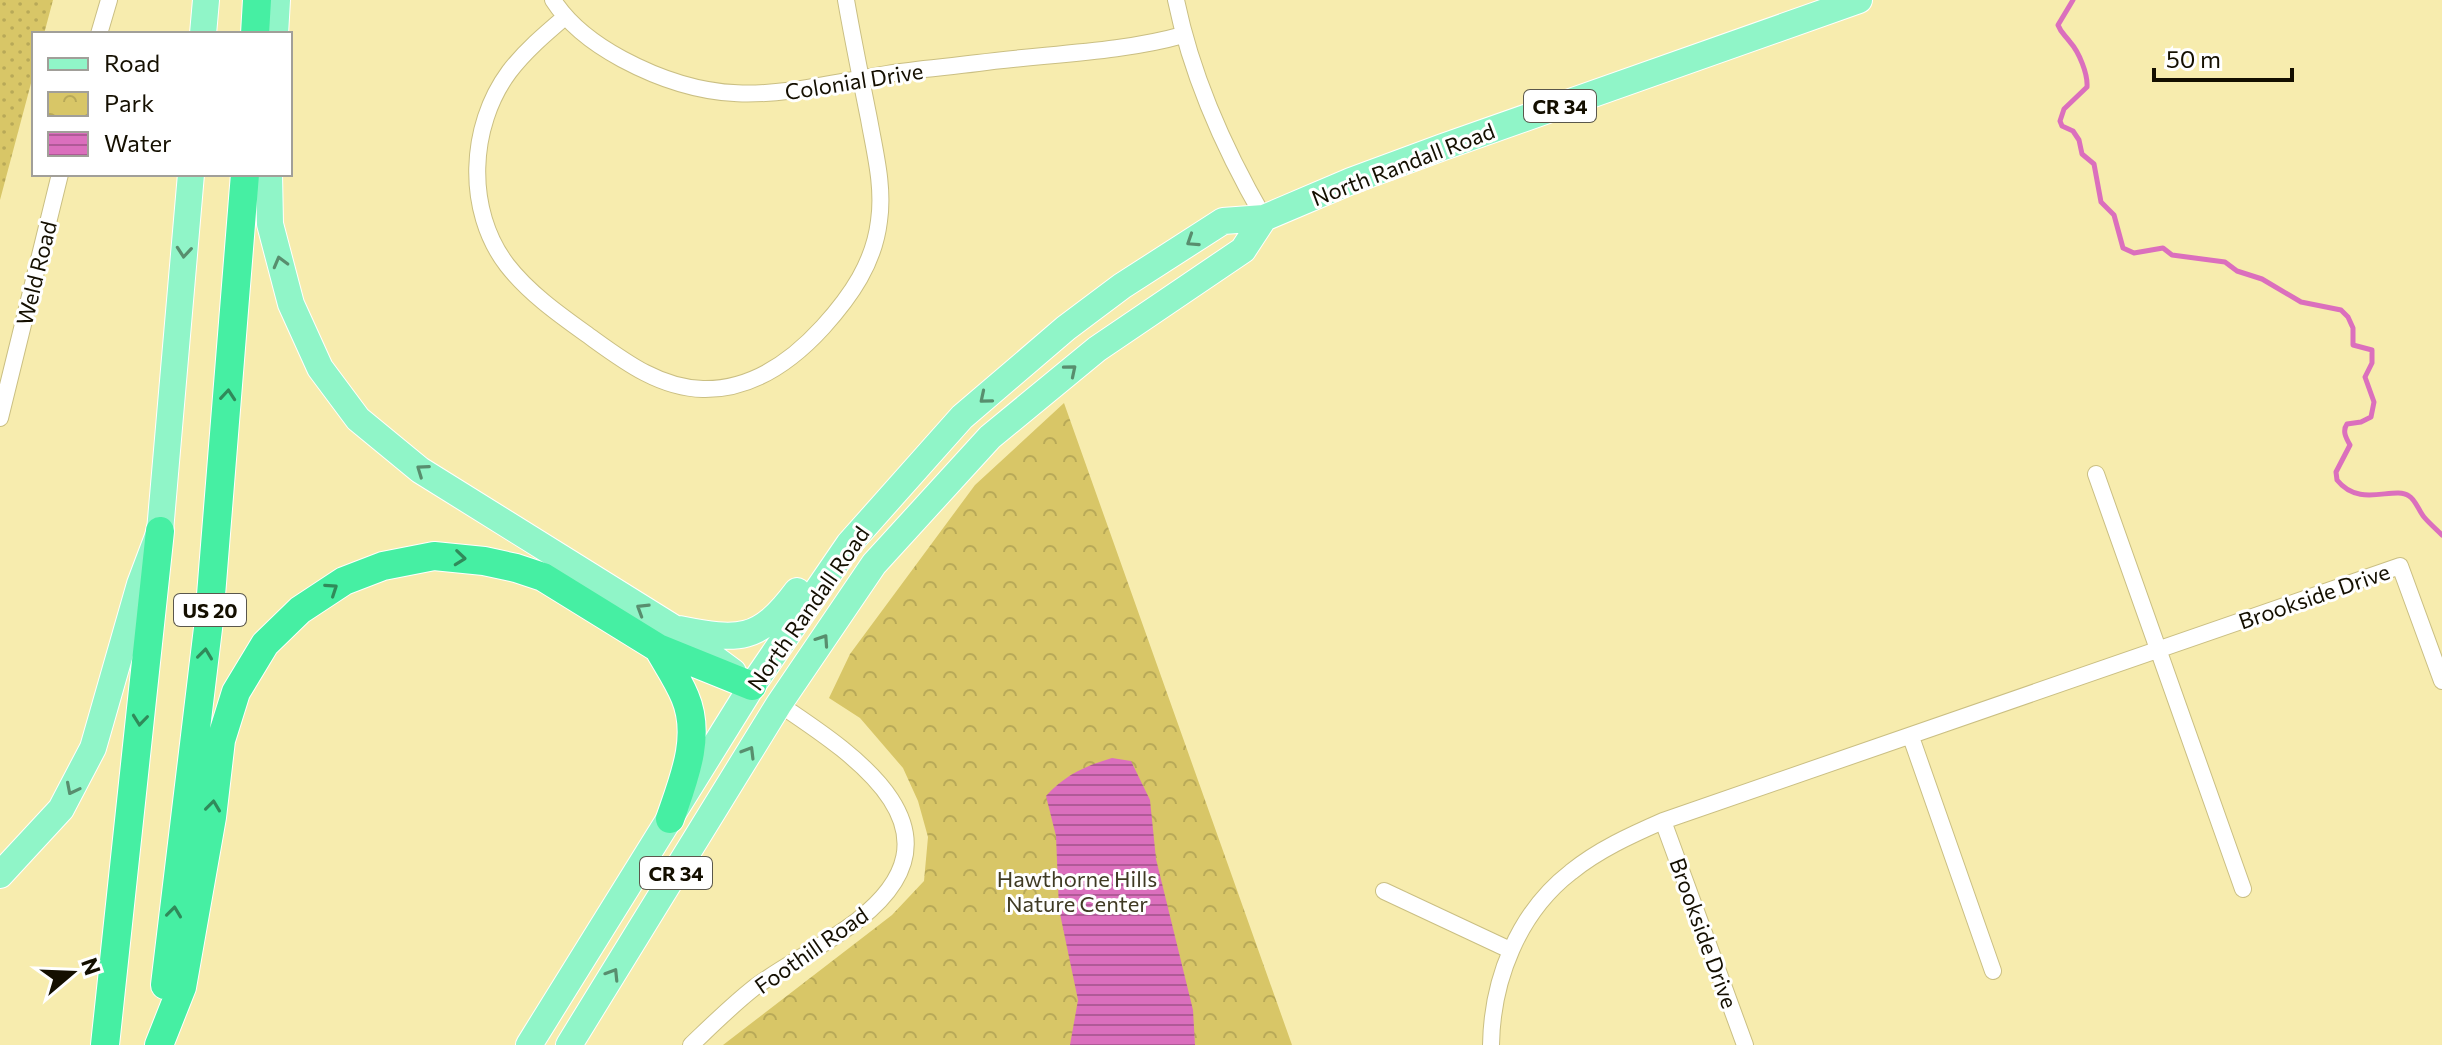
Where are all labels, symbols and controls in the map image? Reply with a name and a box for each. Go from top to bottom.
legend [32,32,292,176]
scale bar [2154,32,2292,82]
text: 50 m [2166,44,2221,73]
text: Road [104,48,160,77]
street label: Colonial Drive [783,57,925,105]
text: Park [104,88,154,117]
road number: CR 34 [1524,90,1596,122]
street label: North Randall Road [1308,117,1498,211]
text: Water [104,128,172,157]
street label: Weld Road [10,218,62,328]
one-way arrow [1186,231,1201,246]
one-way arrow [176,246,193,259]
one-way arrow [273,255,290,269]
one-way arrow [1062,365,1076,380]
one-way arrow [219,388,236,401]
one-way arrow [980,388,994,403]
one-way arrow [417,465,431,480]
street label: North Randall Road [741,521,875,695]
one-way arrow [454,550,467,567]
street label: Brookside Drive [2235,557,2393,635]
one-way arrow [324,583,338,598]
road number: US 20 [174,594,246,626]
one-way arrow [636,603,651,619]
one-way arrow [813,634,828,648]
one-way arrow [196,647,213,661]
one-way arrow [132,714,149,727]
one-way arrow [740,746,755,761]
one-way arrow [66,781,81,796]
one-way arrow [205,799,222,812]
street label: Brookside Drive [1664,854,1744,1012]
road number: CR 34 [640,857,712,889]
park label: Hawthorne Hills Nature Center [997,865,1157,917]
street label: Foothill Road [749,901,873,999]
one-way arrow [165,905,182,918]
north arrow [32,933,112,1013]
text: N [76,954,107,979]
one-way arrow [604,968,619,983]

